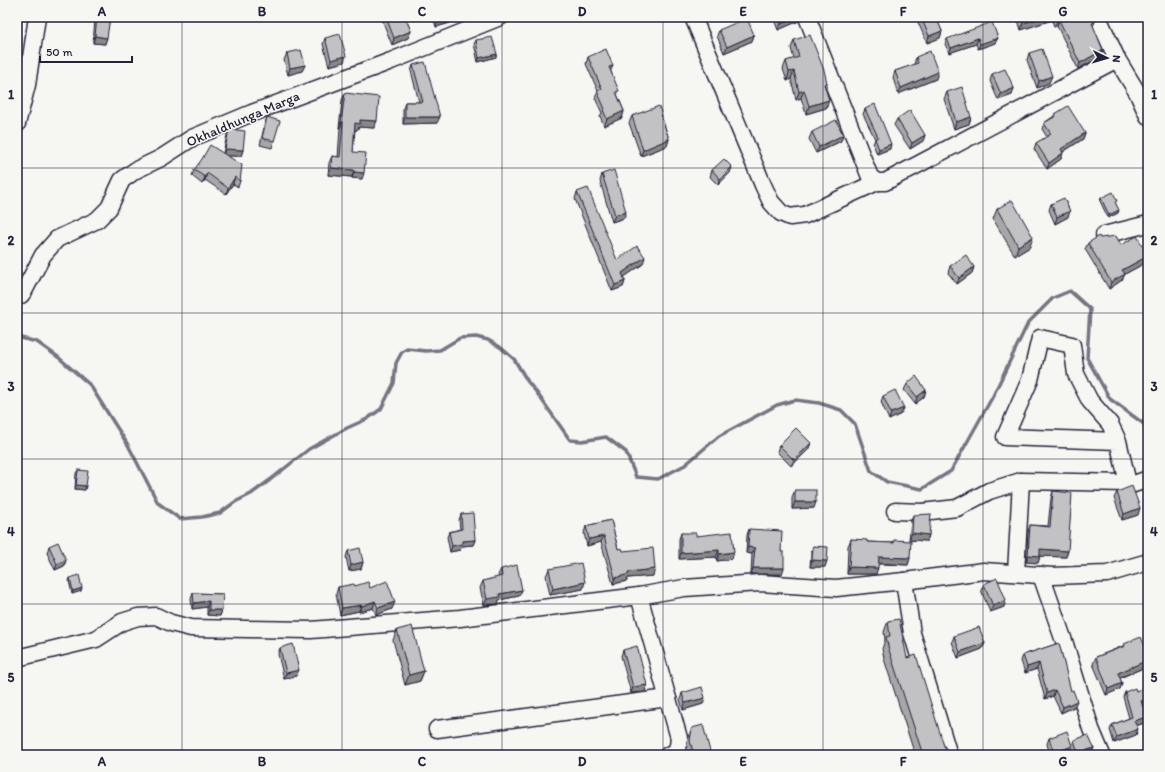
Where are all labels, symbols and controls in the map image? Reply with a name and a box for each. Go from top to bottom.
text: A [97,4,107,19]
text: B [258,4,267,19]
text: C [418,4,427,19]
text: D [578,4,587,19]
text: E [739,4,747,19]
text: F [900,4,907,19]
text: G [1059,4,1068,19]
scale bar [40,38,132,64]
north arrow [1087,38,1127,78]
text: 50 m [46,45,72,59]
text: N [1110,55,1123,63]
text: 1 [8,87,14,102]
street label: Okhaldhunga Marga [184,87,302,151]
text: 1 [1151,87,1157,102]
text: 2 [8,233,15,248]
text: 2 [1151,233,1158,248]
text: 3 [7,379,15,394]
text: 3 [1150,379,1158,394]
text: 4 [7,524,15,539]
text: 4 [1150,524,1158,539]
text: 5 [8,670,15,685]
text: 5 [1151,670,1158,685]
text: A [97,754,107,769]
text: B [258,754,267,769]
text: C [418,754,427,769]
text: D [578,754,587,769]
text: E [739,754,747,769]
text: F [900,754,907,769]
text: G [1059,754,1068,769]

